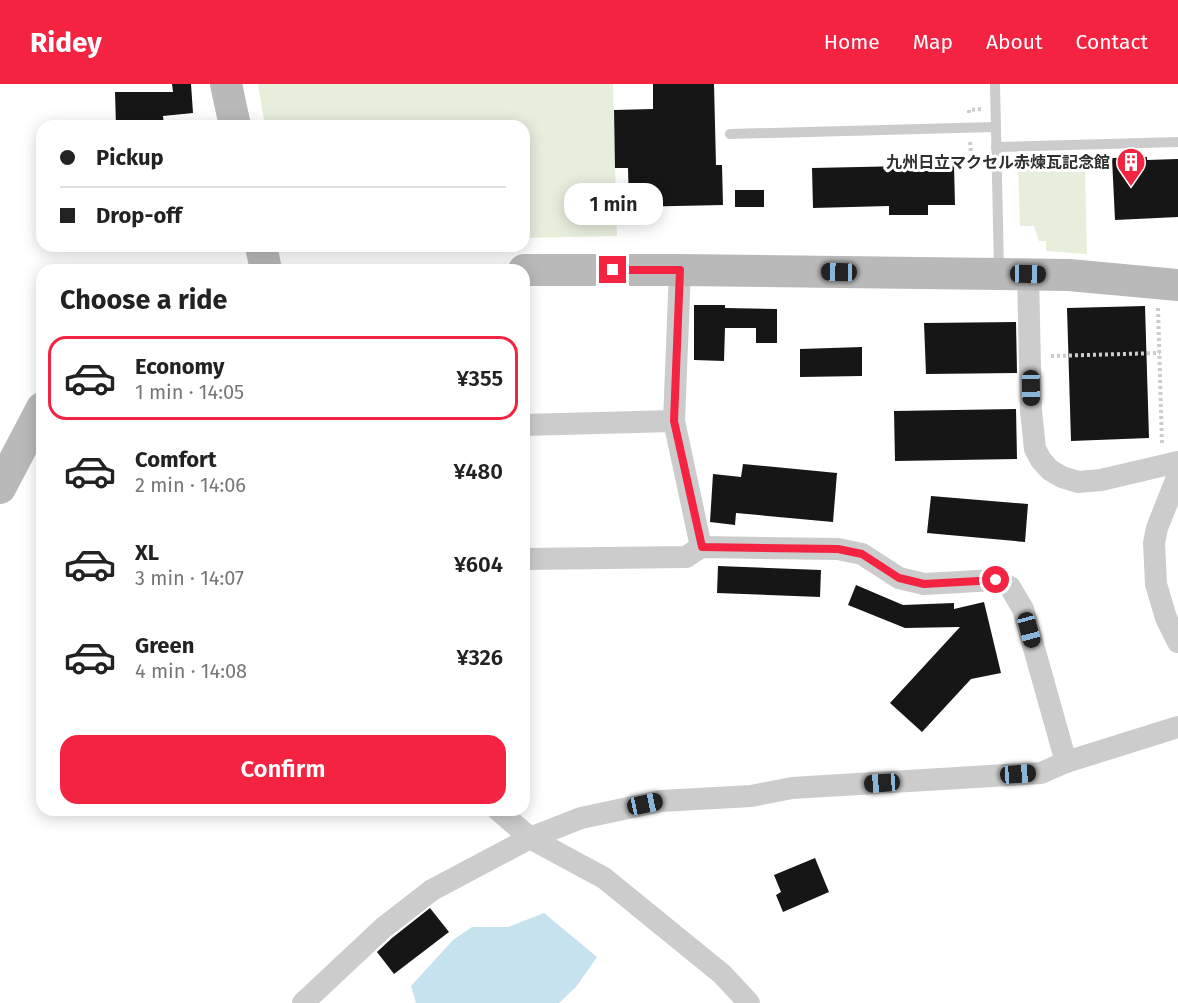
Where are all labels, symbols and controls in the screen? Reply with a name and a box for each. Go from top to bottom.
text: Ridey [30,26,102,59]
text: Home [824,29,880,55]
text: Map [913,29,953,55]
text: About [986,29,1043,55]
text: Contact [1076,29,1148,55]
text: Pickup [96,144,164,171]
building icon: 九州日立マクセル赤煉瓦記念館 [1115,146,1147,188]
place label: 九州日立マクセル赤煉瓦記念館 [886,153,1110,172]
callout: 1 min [564,183,662,225]
text: 1 min [589,192,638,216]
text: Drop-off [96,202,182,229]
route end [599,256,626,283]
car [821,263,857,281]
car [1010,265,1046,283]
text: Choose a ride [60,284,227,316]
icon: car [63,351,117,405]
text: Economy [135,353,224,380]
text: ¥355 [457,365,503,392]
car [1022,370,1040,406]
text: 1 min · 14:05 [135,380,244,404]
icon: car [63,444,117,498]
text: Comfort [135,446,216,473]
text: ¥480 [453,458,503,485]
text: 2 min · 14:06 [135,473,246,497]
icon: car [63,537,117,591]
text: XL [135,539,159,566]
text: ¥604 [454,551,503,578]
text: 3 min · 14:07 [135,566,244,590]
route start [982,566,1009,593]
car [1016,610,1042,650]
icon: car [63,630,117,684]
text: Green [135,632,194,659]
text: ¥326 [456,644,503,671]
text: 4 min · 14:08 [135,659,247,683]
button: Confirm [60,735,506,804]
car [999,764,1037,784]
car [863,773,901,793]
car [626,791,664,817]

